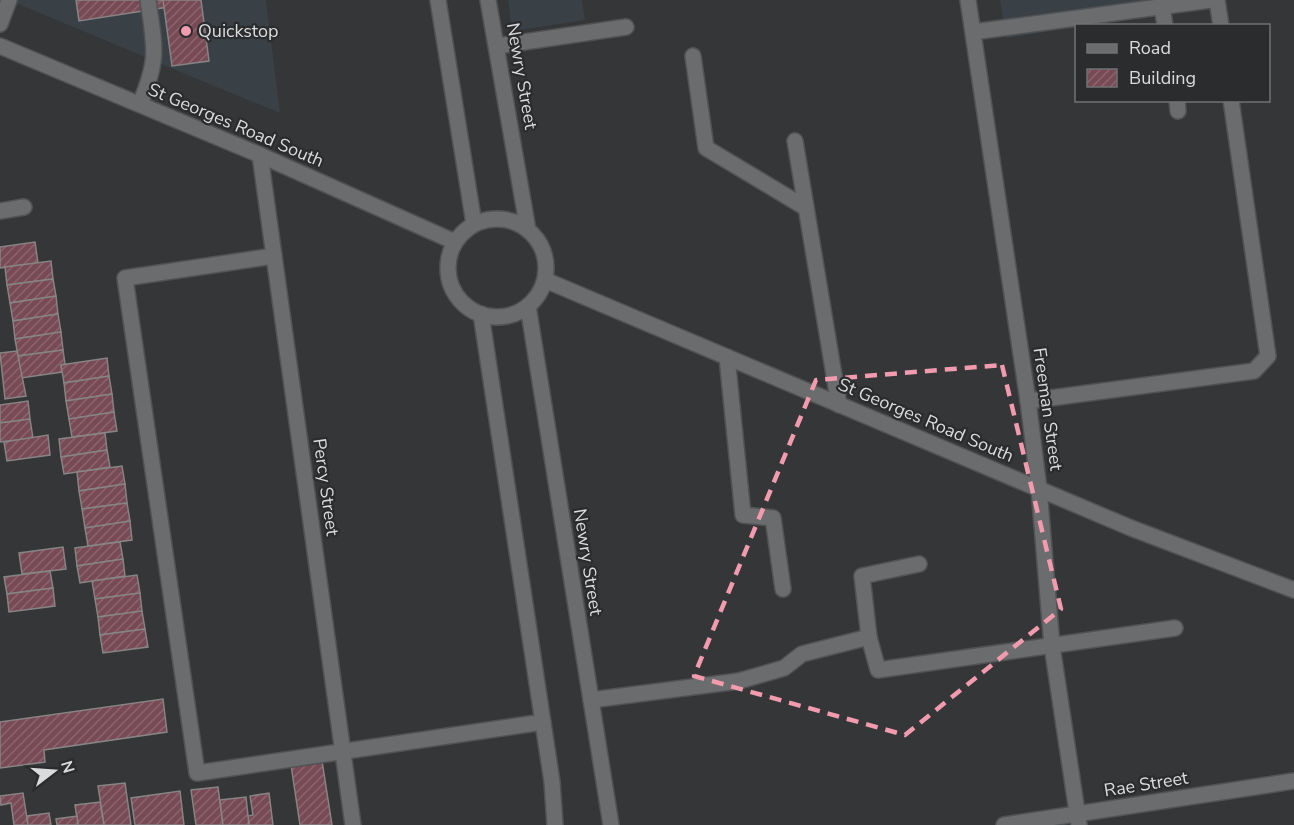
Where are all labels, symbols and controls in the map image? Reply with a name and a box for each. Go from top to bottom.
place label: Quickstop [198,19,279,43]
street label: Newry Street [501,21,543,132]
marker: Quickstop [179,24,193,38]
legend [1075,24,1270,102]
text: Road [1129,36,1171,60]
text: Building [1129,66,1196,90]
street label: St Georges Road South [145,77,327,173]
street label: Freeman Street [1027,346,1069,473]
street label: St Georges Road South [835,372,1017,468]
street label: Percy Street [307,437,345,538]
street label: Newry Street [568,507,608,618]
north arrow [24,741,84,801]
text: N [55,758,80,776]
street label: Rae Street [1102,765,1190,802]

